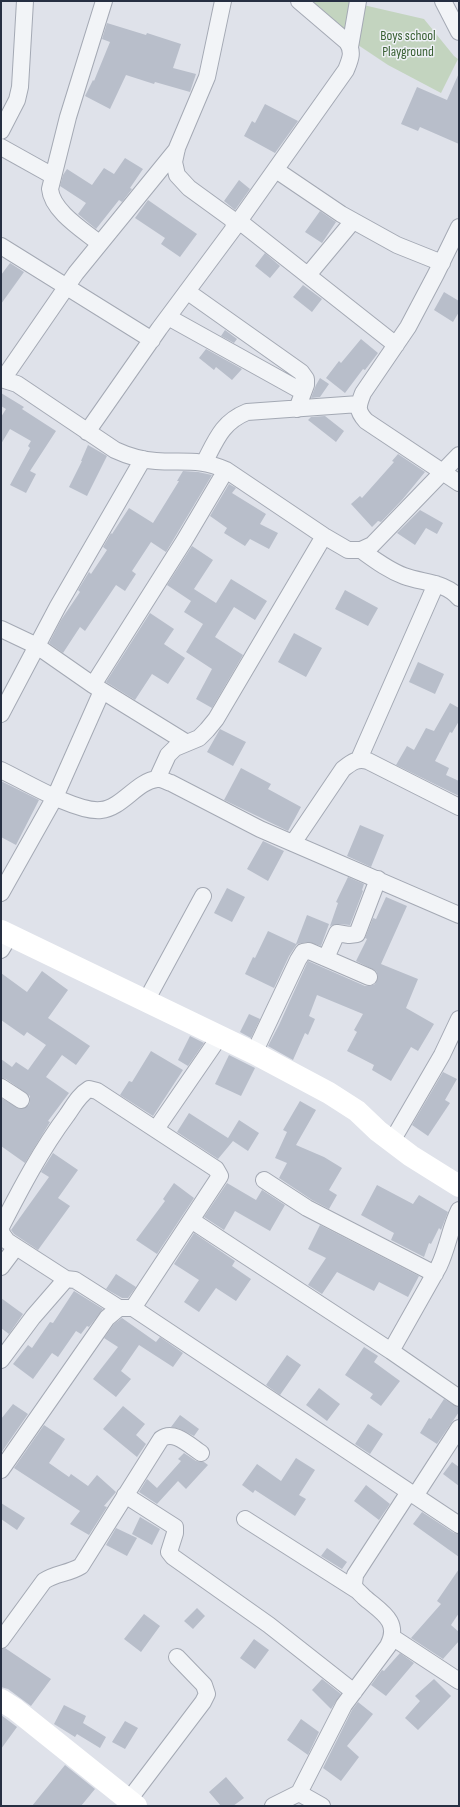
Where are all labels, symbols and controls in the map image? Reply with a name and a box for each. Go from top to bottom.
park label: Boys school Playground [380,28,436,60]

